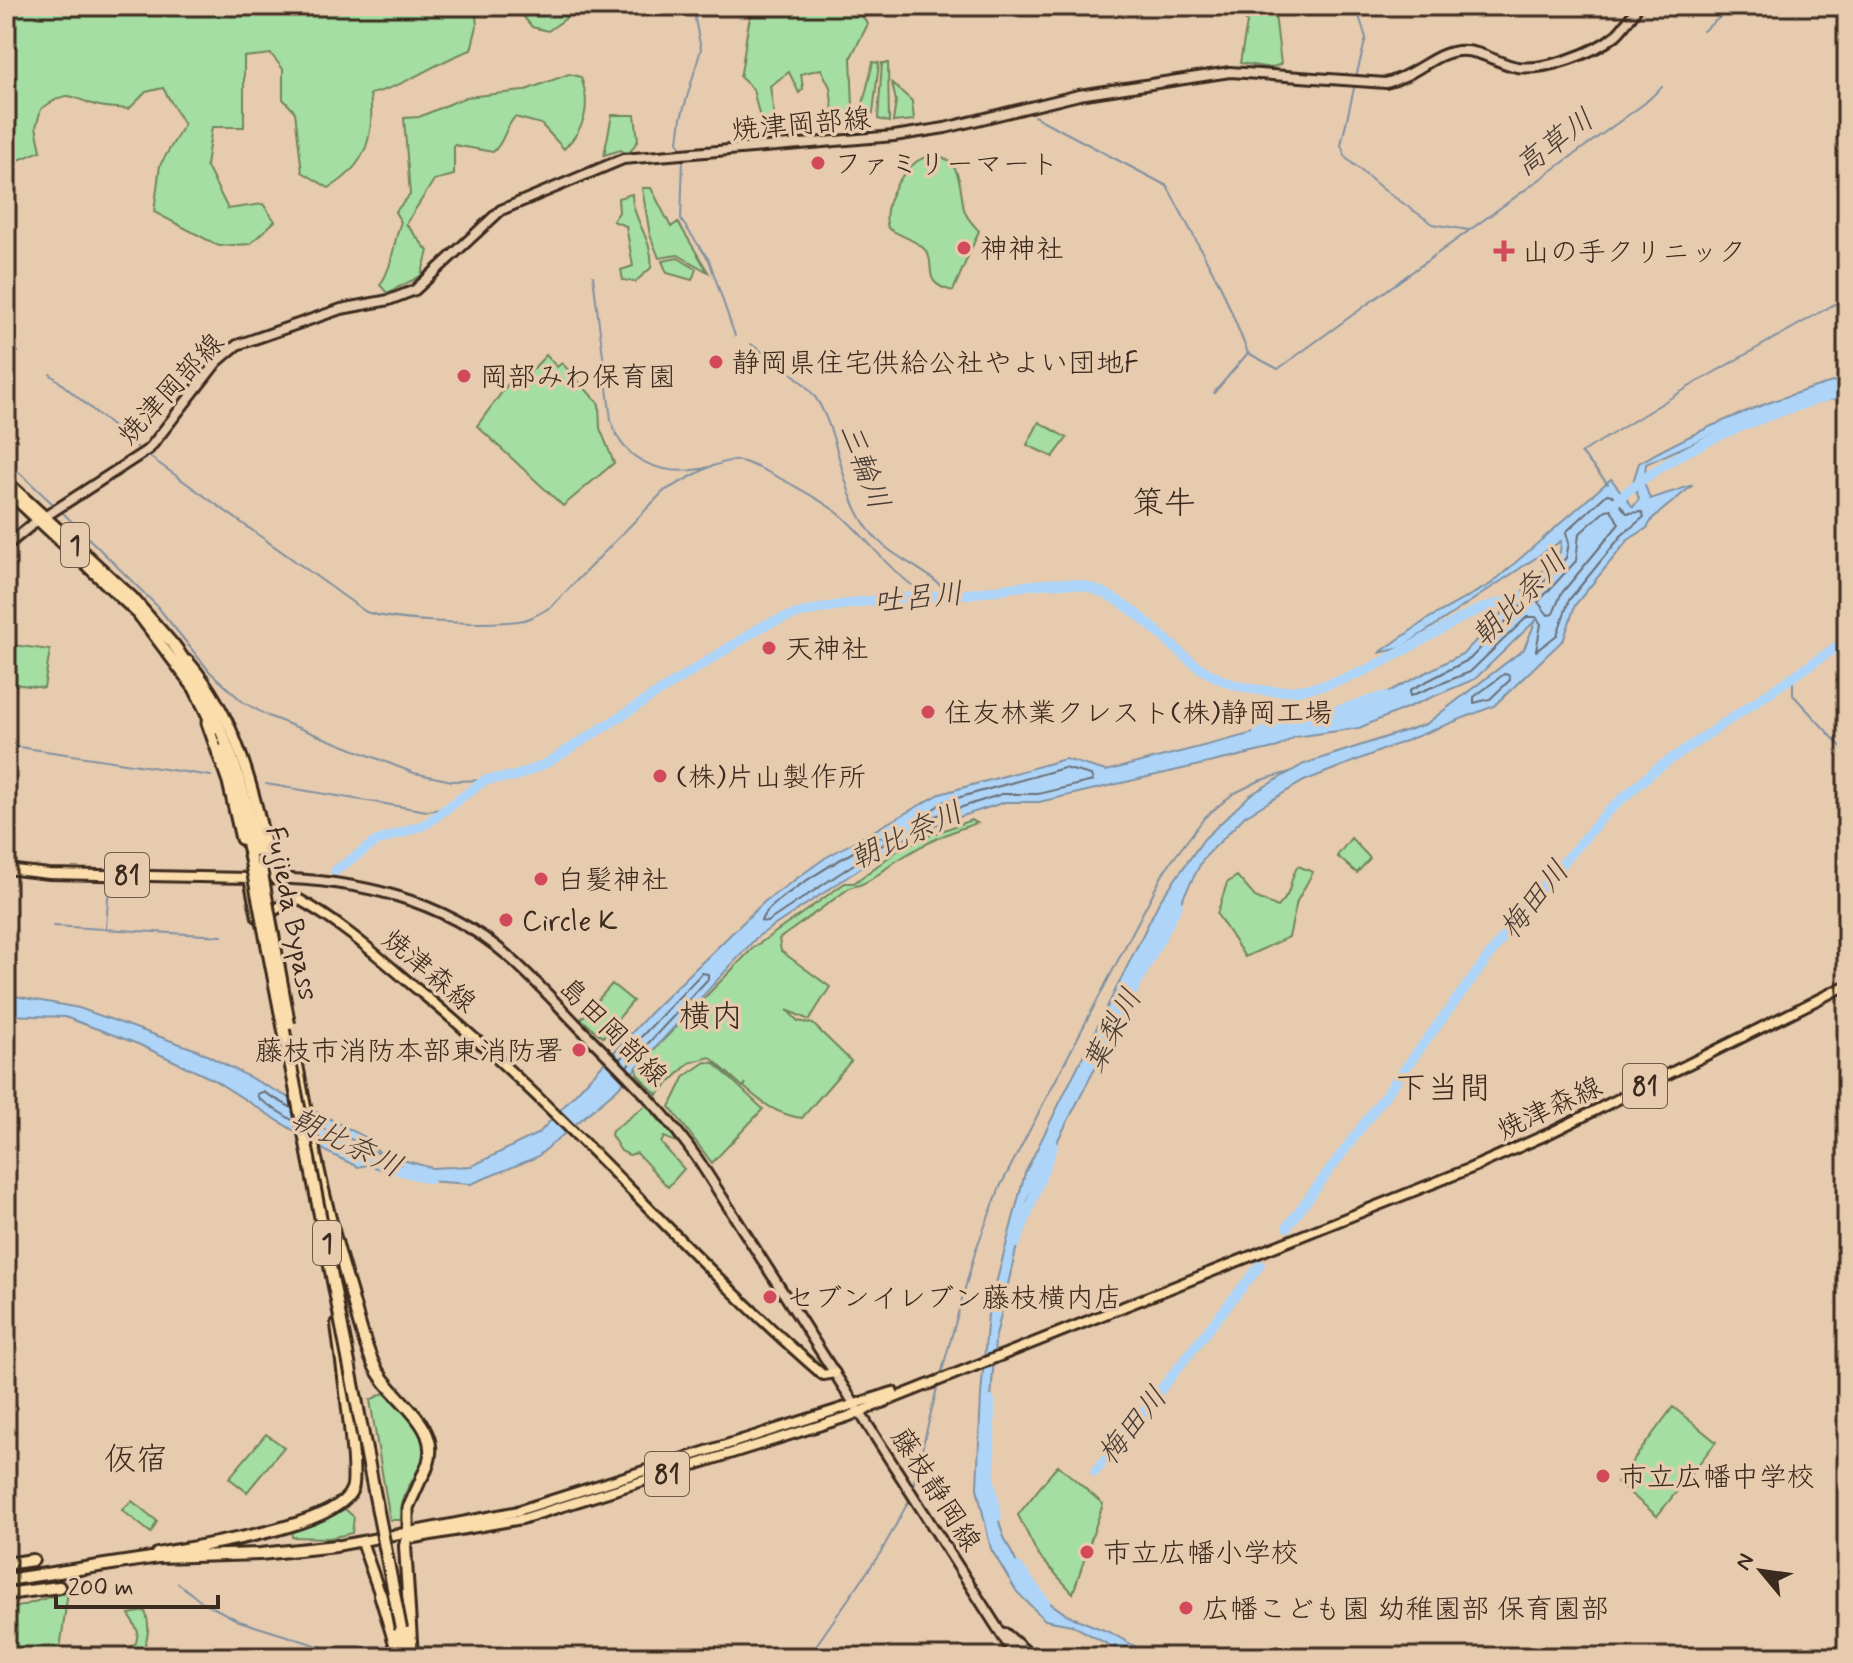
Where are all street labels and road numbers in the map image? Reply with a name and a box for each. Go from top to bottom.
street label: 焼津岡部線 [730,101,873,150]
street label: 焼津岡部線 [111,326,233,454]
road number: 1 [61,523,89,567]
street label: Fujieda Bypass [256,823,326,1004]
road number: 81 [105,853,149,897]
street label: 焼津森線 [374,922,483,1022]
street label: 島田岡部線 [550,970,675,1095]
road number: 81 [1623,1064,1667,1108]
street label: 焼津森線 [1491,1069,1609,1150]
road number: 1 [313,1221,341,1265]
street label: 藤枝静岡線 [881,1422,989,1559]
road number: 81 [645,1452,689,1496]

